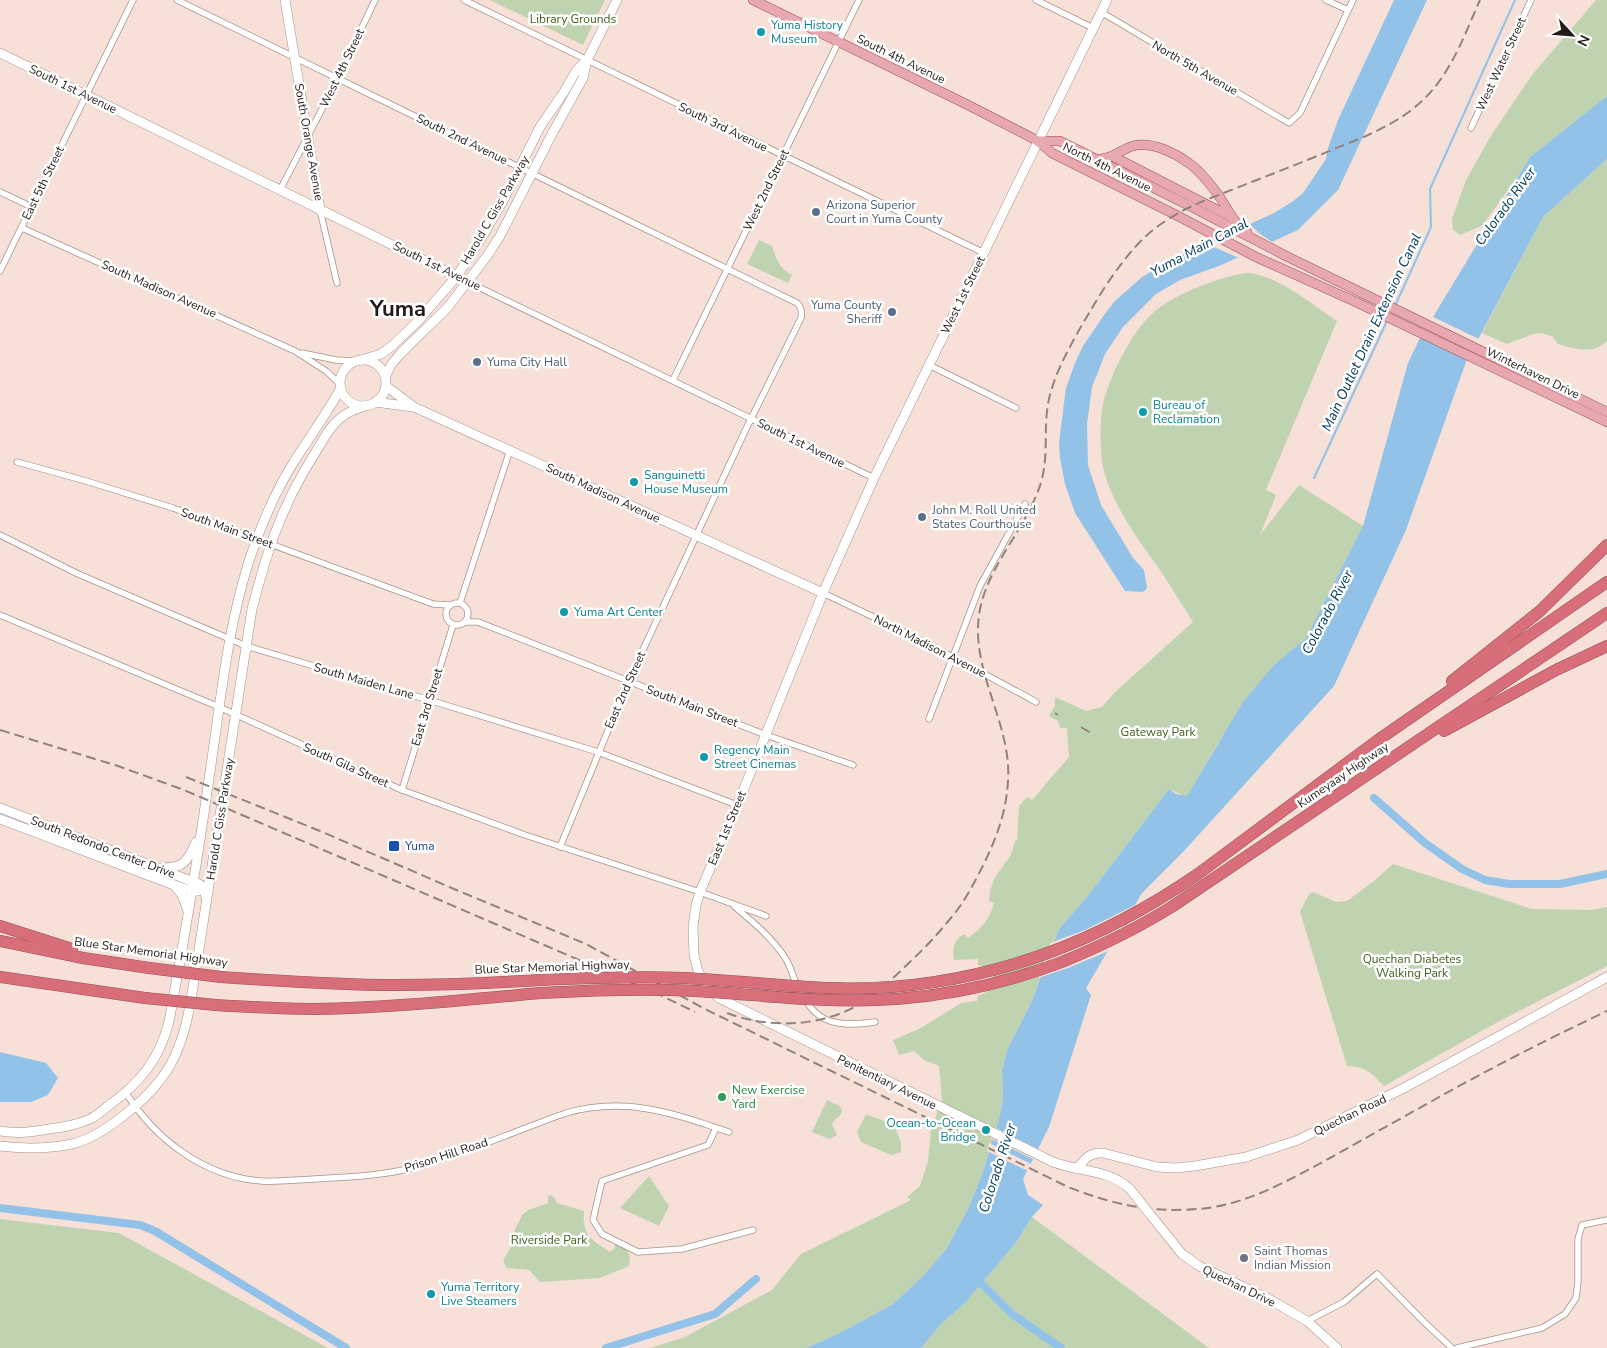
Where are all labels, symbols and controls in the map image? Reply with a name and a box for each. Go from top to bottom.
north arrow [1547,10,1597,60]
park label: Library Grounds [530,11,617,27]
street label: West Water Street [1472,14,1530,113]
place label: Yuma History Museum [770,17,844,47]
street label: West 4th Street [316,25,368,110]
marker: Yuma History Museum [755,26,767,38]
street label: South 4th Avenue [854,31,948,87]
text: N [1572,32,1594,49]
street label: North 5th Avenue [1149,37,1241,99]
street label: South 1st Avenue [26,61,120,117]
street label: South Orange Avenue [291,82,327,202]
street label: South 3rd Avenue [676,98,770,156]
street label: South 2nd Avenue [414,110,510,168]
street label: North 4th Avenue [1060,139,1154,195]
street label: East 5th Street [18,143,68,223]
street label: West 2nd Street [739,146,793,233]
street label: Harold C Giss Parkway [457,152,533,267]
water label: Colorado River [1470,162,1541,249]
place label: Arizona Superior Court in Yuma County [826,197,944,227]
marker: Arizona Superior Court in Yuma County [810,206,822,218]
water label: Yuma Main Canal [1147,214,1252,281]
water label: Main Outlet Drain Extension Canal [1317,230,1426,434]
street label: South 1st Avenue [390,238,484,294]
street label: West 1st Street [937,253,989,337]
street label: South Madison Avenue [99,256,219,322]
district label: Yuma [369,294,426,324]
place label: Yuma County Sheriff [810,297,883,327]
marker: Yuma County Sheriff [886,306,898,318]
street label: Winterhaven Drive [1484,344,1582,402]
place label: Yuma City Hall [486,354,567,370]
marker: Yuma City Hall [471,356,483,368]
place label: Bureau of Reclamation [1153,397,1220,427]
marker: Bureau of Reclamation [1137,406,1149,418]
street label: South 1st Avenue [754,415,848,471]
street label: South Madison Avenue [543,459,663,527]
place label: Sanguinetti House Museum [644,467,728,497]
marker: Sanguinetti House Museum [628,476,640,488]
place label: John M. Roll United States Courthouse [931,502,1036,532]
street label: South Main Street [179,504,276,552]
marker: John M. Roll United States Courthouse [916,511,928,523]
water label: Colorado River [1297,566,1358,658]
place label: Yuma Art Center [573,604,664,620]
marker: Yuma Art Center [558,606,570,618]
street label: North Madison Avenue [871,611,989,681]
street label: East 2nd Street [601,648,650,731]
street label: South Maiden Lane [312,659,416,703]
street label: East 3rd Street [408,665,447,748]
street label: South Main Street [644,681,741,731]
park label: Gateway Park [1120,724,1196,740]
street label: Kumeyaay Highway [1294,738,1392,811]
street label: South Gila Street [301,739,392,791]
place label: Regency Main Street Cinemas [714,742,797,772]
marker: Regency Main Street Cinemas [698,751,710,763]
street label: Harold C Giss Parkway [202,756,238,881]
street label: East 1st Street [704,788,750,868]
street label: South Redondo Center Drive [28,812,178,882]
place label: Yuma [404,838,435,854]
marker: Yuma [387,839,401,853]
street label: Blue Star Memorial Highway [73,933,230,971]
park label: Quechan Diabetes Walking Park [1363,951,1462,981]
street label: Blue Star Memorial Highway [474,956,631,978]
street label: Penitentiary Avenue [835,1051,939,1113]
place label: New Exercise Yard [731,1082,805,1112]
marker: New Exercise Yard [716,1091,728,1103]
street label: Quechan Road [1311,1091,1389,1139]
place label: Ocean-to-Ocean Bridge [886,1115,976,1145]
water label: Colorado River [974,1120,1021,1215]
marker: Ocean-to-Ocean Bridge [980,1124,992,1136]
street label: Prison Hill Road [402,1134,490,1176]
park label: Riverside Park [511,1232,588,1248]
place label: Saint Thomas Indian Mission [1254,1243,1331,1273]
marker: Saint Thomas Indian Mission [1238,1252,1250,1264]
street label: Quechan Drive [1200,1261,1278,1311]
place label: Yuma Territory Live Steamers [440,1279,520,1309]
marker: Yuma Territory Live Steamers [425,1288,437,1300]

